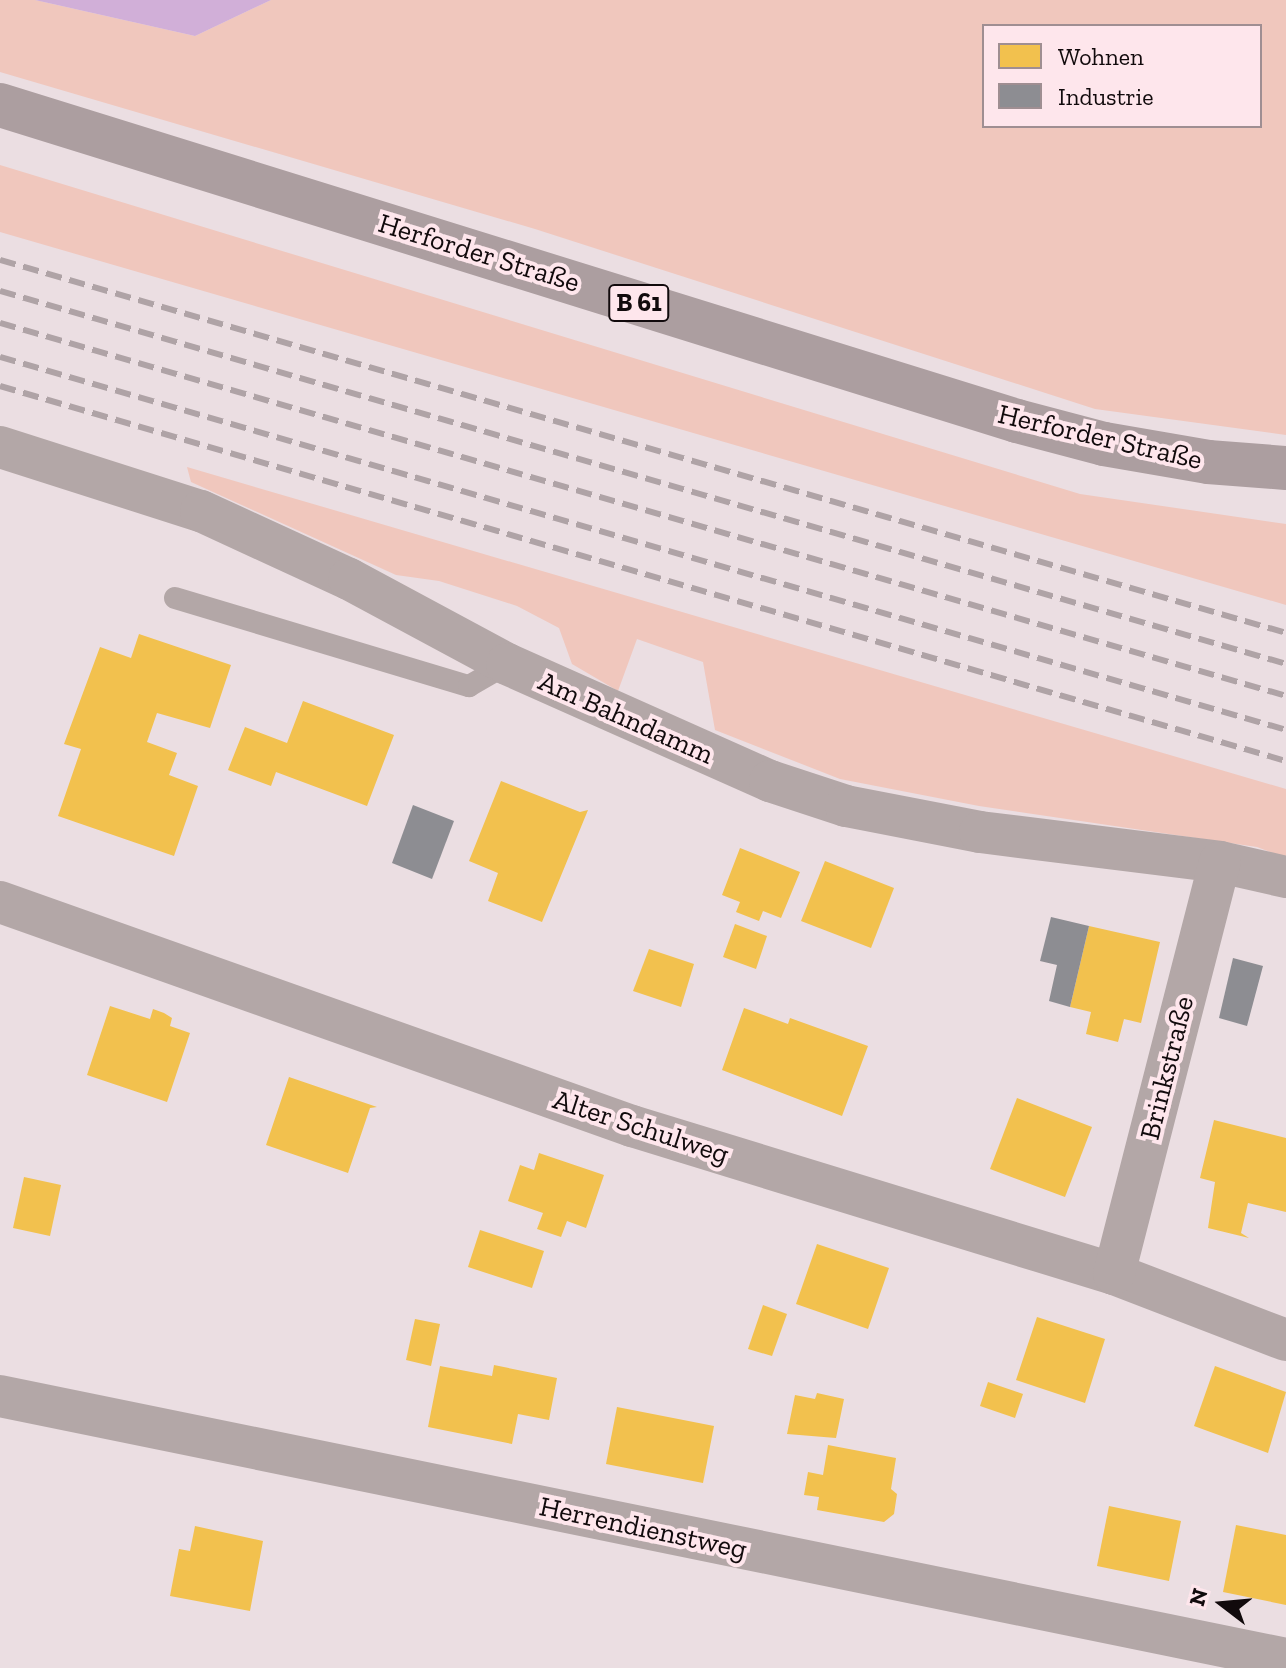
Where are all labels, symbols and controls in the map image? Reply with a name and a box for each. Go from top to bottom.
legend [982,24,1262,128]
text: Wohnen [1058,42,1144,71]
text: Industrie [1058,82,1154,111]
street label: Herforder Straße [374,206,584,300]
road number: B 61 [607,281,671,325]
street label: Herforder Straße [994,397,1206,477]
street label: Am Bahndamm [533,664,719,772]
street label: Brinkstraße [1133,993,1201,1143]
street label: Alter Schulweg [549,1083,733,1171]
street label: Herrendienstweg [536,1490,750,1566]
north arrow [1182,1564,1262,1644]
text: N [1183,1585,1214,1609]

